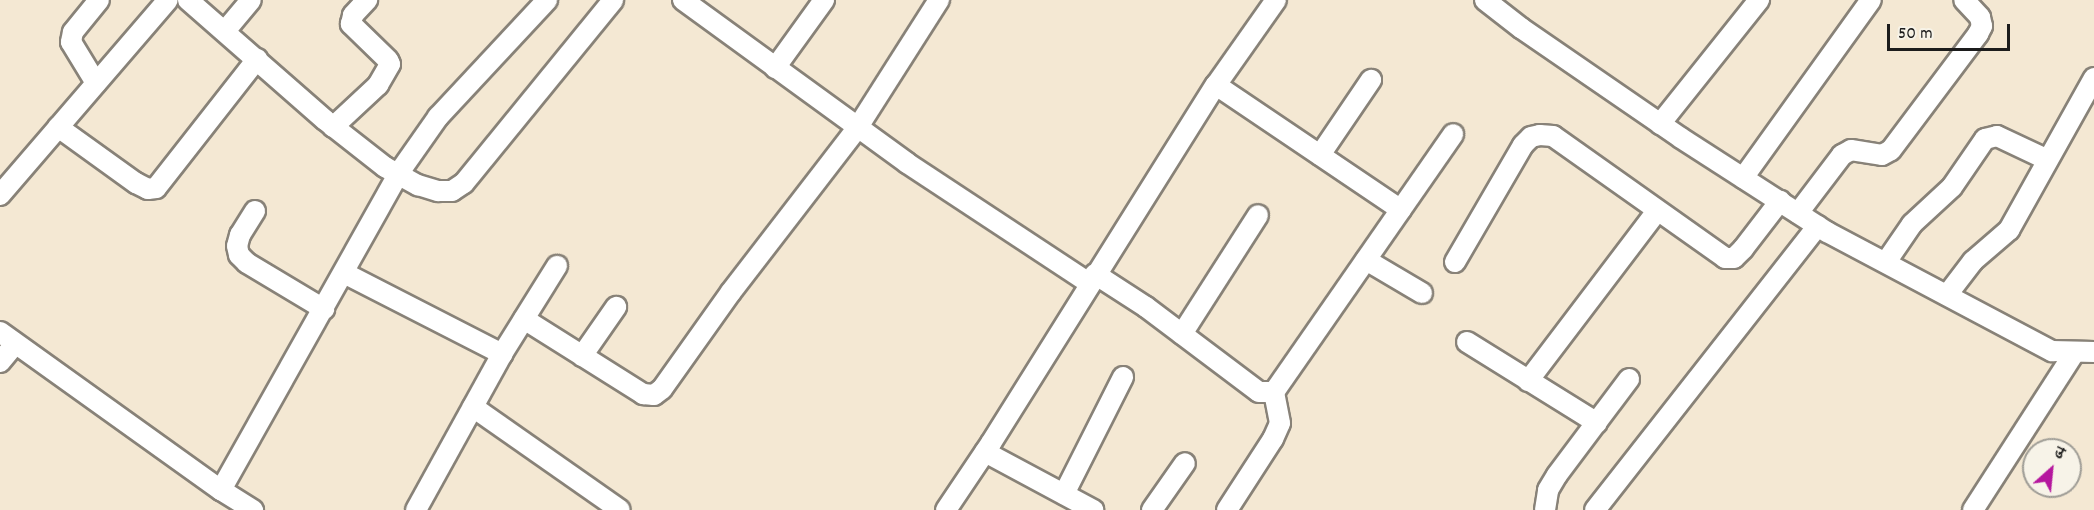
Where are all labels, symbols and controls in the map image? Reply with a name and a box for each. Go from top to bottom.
scale bar [1890,12,2013,50]
text: 50 m [1898,22,1933,47]
north arrow [2022,438,2082,498]
text: उ [2050,441,2069,466]

